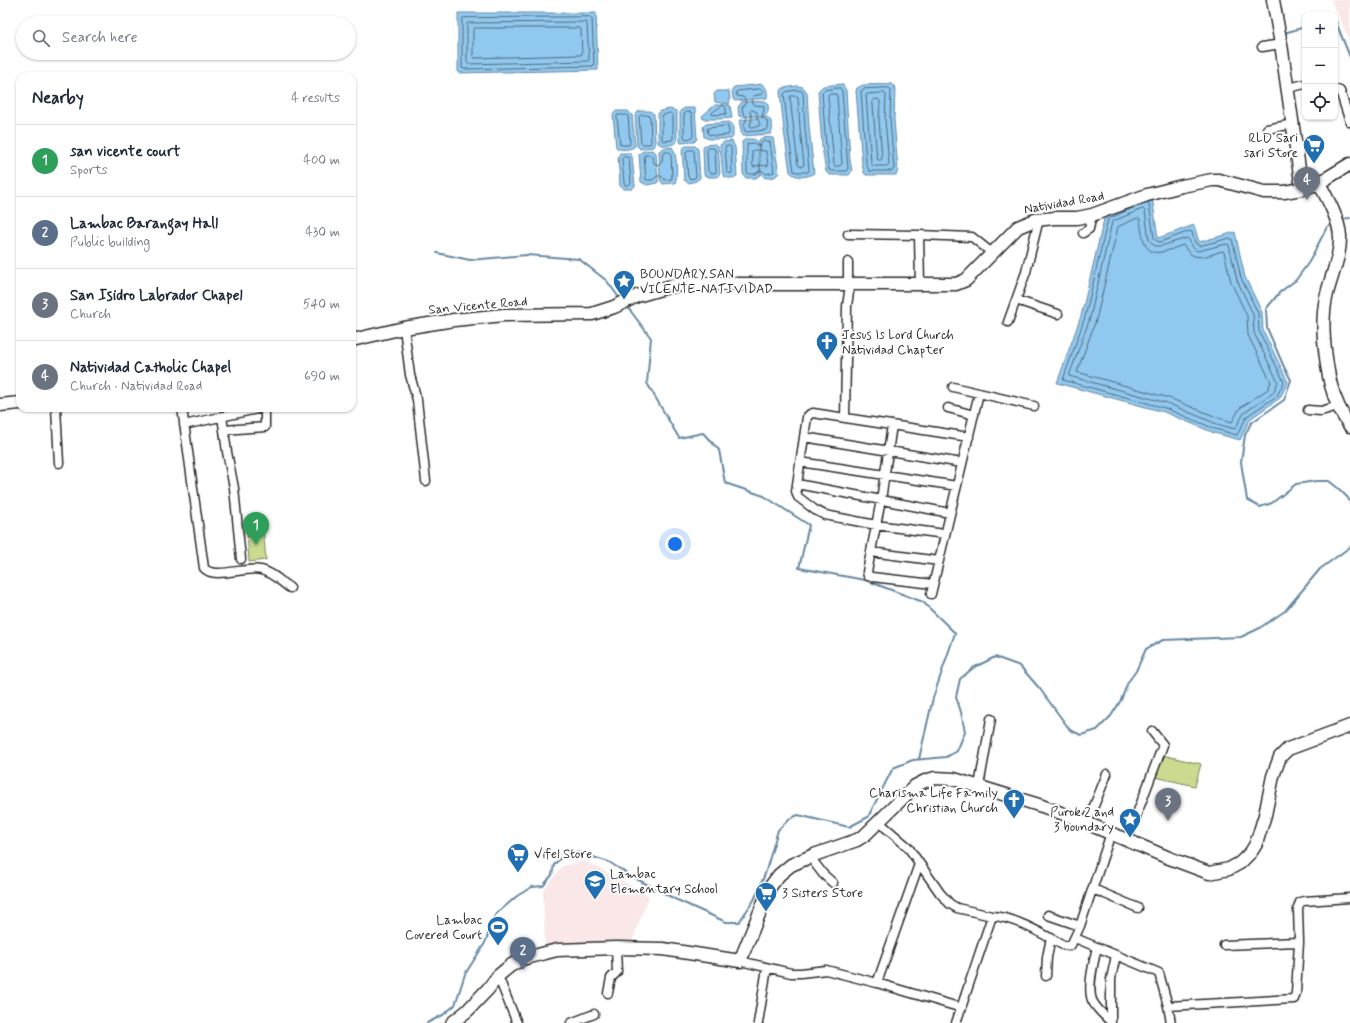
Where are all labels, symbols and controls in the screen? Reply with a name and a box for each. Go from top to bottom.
map controls [1302,12,1338,120]
button: + [1302,12,1338,48]
search box [16,16,356,60]
icon: search [30,27,52,49]
text: Search here [62,28,138,48]
button: − [1302,48,1338,84]
button: locate [1302,84,1338,120]
text: Nearby [32,87,84,109]
text: 4 results [291,90,340,107]
place label: RLD Sari sari Store [1243,130,1298,162]
supermarket icon: RLD Sari sari Store [1301,132,1327,165]
text: san vicente court [70,142,180,162]
text: 1 [42,152,48,169]
text: 400 m [303,152,340,169]
text: Sports [70,162,108,179]
pin: 4 [1294,167,1320,200]
street label: Natividad Road [1023,188,1105,218]
text: Lambac Barangay Hall [70,214,218,234]
text: 2 [42,224,48,241]
text: 430 m [305,224,340,241]
text: Public building [70,234,150,251]
place label: BOUNDARY SAN VICENTE-NATIVIDAD [640,266,773,298]
place icon: BOUNDARY SAN VICENTE-NATIVIDAD [611,268,637,301]
text: San Isidro Labrador Chapel [70,286,242,306]
street label: San Vicente Road [428,293,528,319]
text: 3 [42,296,48,313]
text: 540 m [303,296,340,313]
text: Church [70,306,111,323]
place label: Jesus Is Lord Church Natividad Chapter [842,327,954,359]
church icon: Jesus Is Lord Church Natividad Chapter [814,329,840,362]
text: Natividad Catholic Chapel [70,358,231,378]
text: 4 [41,368,49,385]
text: 690 m [304,368,340,385]
text: Church · Natividad Road [70,378,202,395]
pin: 1 [243,512,269,545]
your location [665,534,685,554]
place label: Charisma Life Family Christian Church [869,785,998,817]
church icon: Charisma Life Family Christian Church [1001,787,1027,820]
pin: 3 [1155,788,1181,821]
place label: Purok 2 and 3 boundary [1050,804,1114,836]
place icon: Purok 2 and 3 boundary [1117,806,1143,839]
supermarket icon: Vifel Store [505,841,531,874]
place label: Vifel Store [534,846,592,863]
place label: Lambac Elementary School [610,866,718,898]
school or university icon: Lambac Elementary School [582,868,608,901]
supermarket icon: 3 Sisters Store [753,880,779,913]
place label: 3 Sisters Store [782,885,863,902]
place label: Lambac Covered Court [405,912,482,944]
sports icon: Lambac Covered Court [485,914,511,947]
pin: 2 [510,937,536,970]

